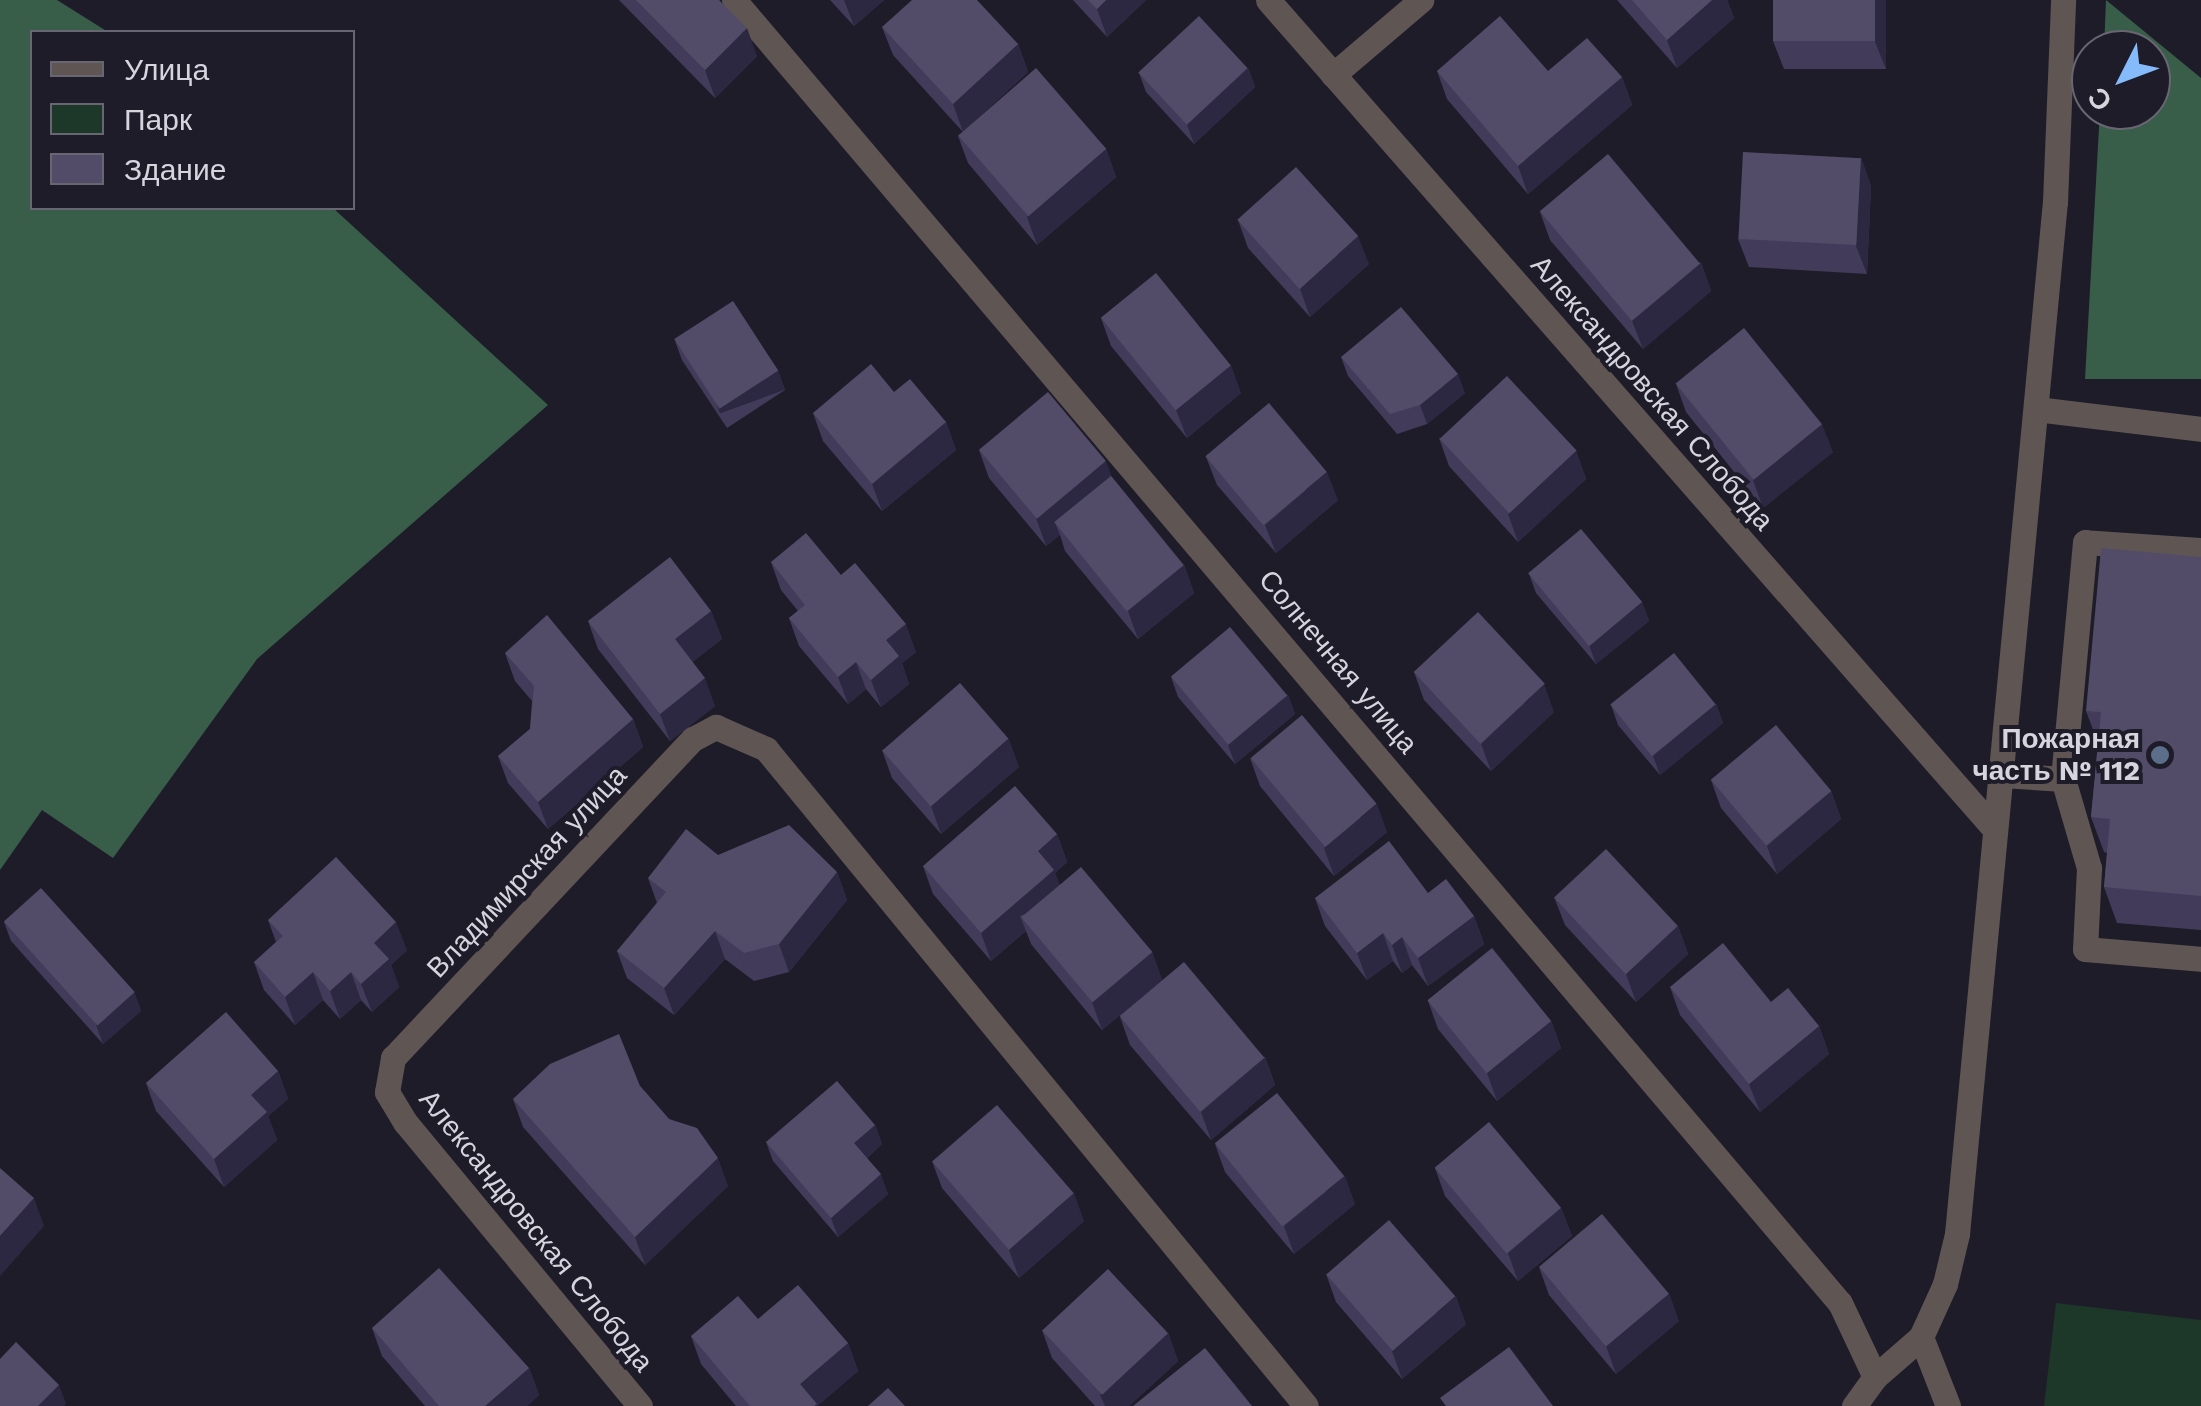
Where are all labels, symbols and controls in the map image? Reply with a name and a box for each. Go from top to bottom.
legend [30,30,355,210]
north arrow [2071,30,2171,130]
text: Улица [124,52,209,87]
text: С [2081,81,2119,118]
text: Парк [124,102,192,137]
text: Здание [124,152,226,187]
street label: Александровская Слобода [1524,249,1780,537]
street label: Солнечная улица [1252,564,1424,760]
place label: Пожарная часть № 112 [1972,722,2140,788]
marker: Пожарная часть № 112 [2149,744,2171,766]
street label: Владимирская улица [420,759,634,985]
street label: Александровская Слобода [412,1083,660,1379]

